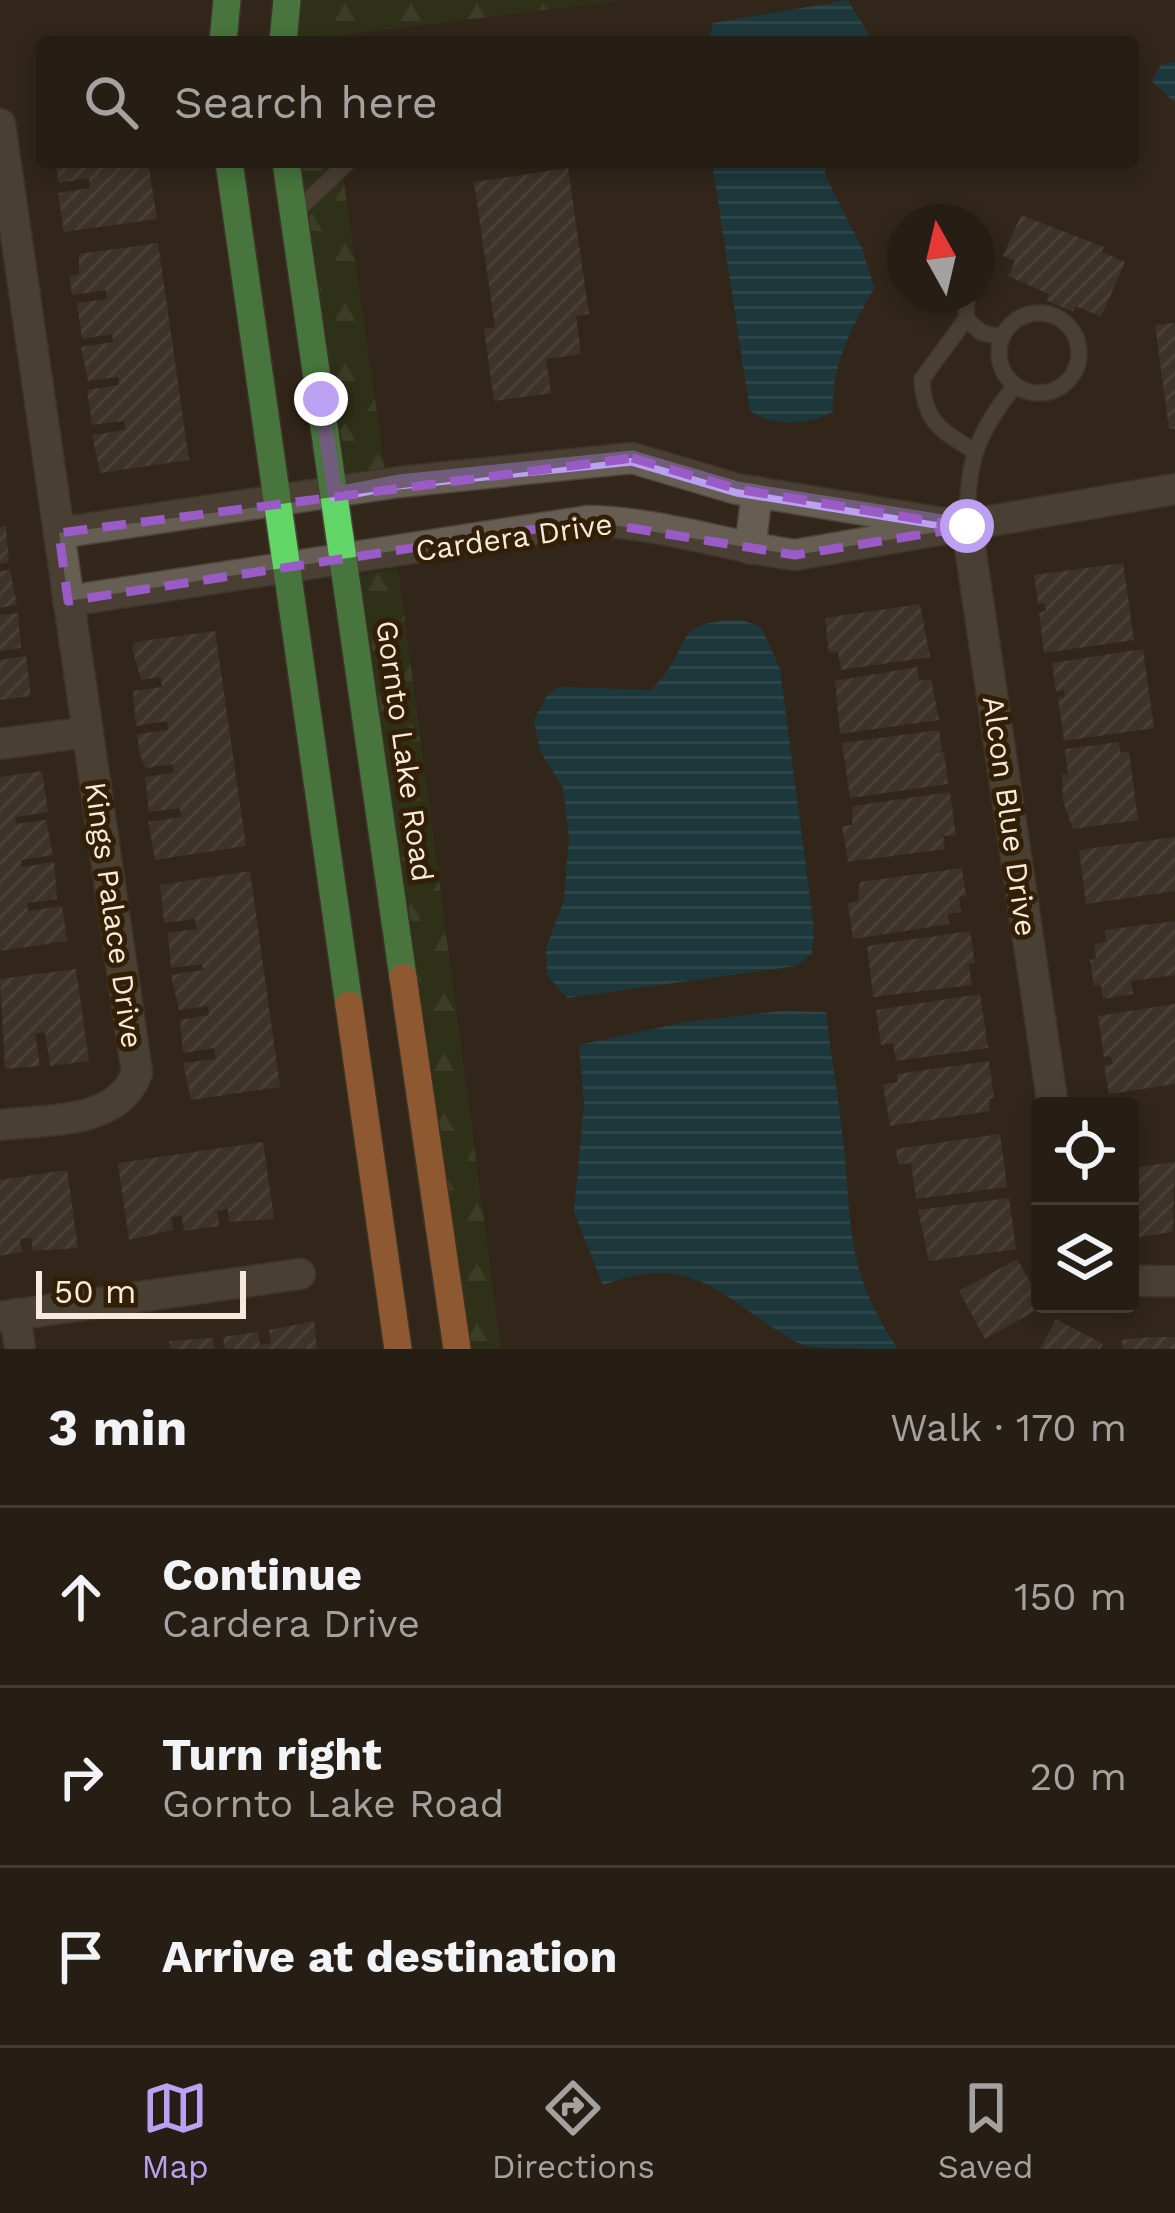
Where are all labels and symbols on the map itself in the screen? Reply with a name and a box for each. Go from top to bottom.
north arrow [887,204,995,312]
route end [294,372,348,426]
route start [940,499,994,553]
street label: Cardera Drive [413,506,615,568]
street label: Gornto Lake Road [369,618,441,884]
street label: Alcon Blue Drive [976,694,1044,938]
street label: Kings Palace Drive [78,780,150,1050]
scale bar [36,1265,246,1318]

